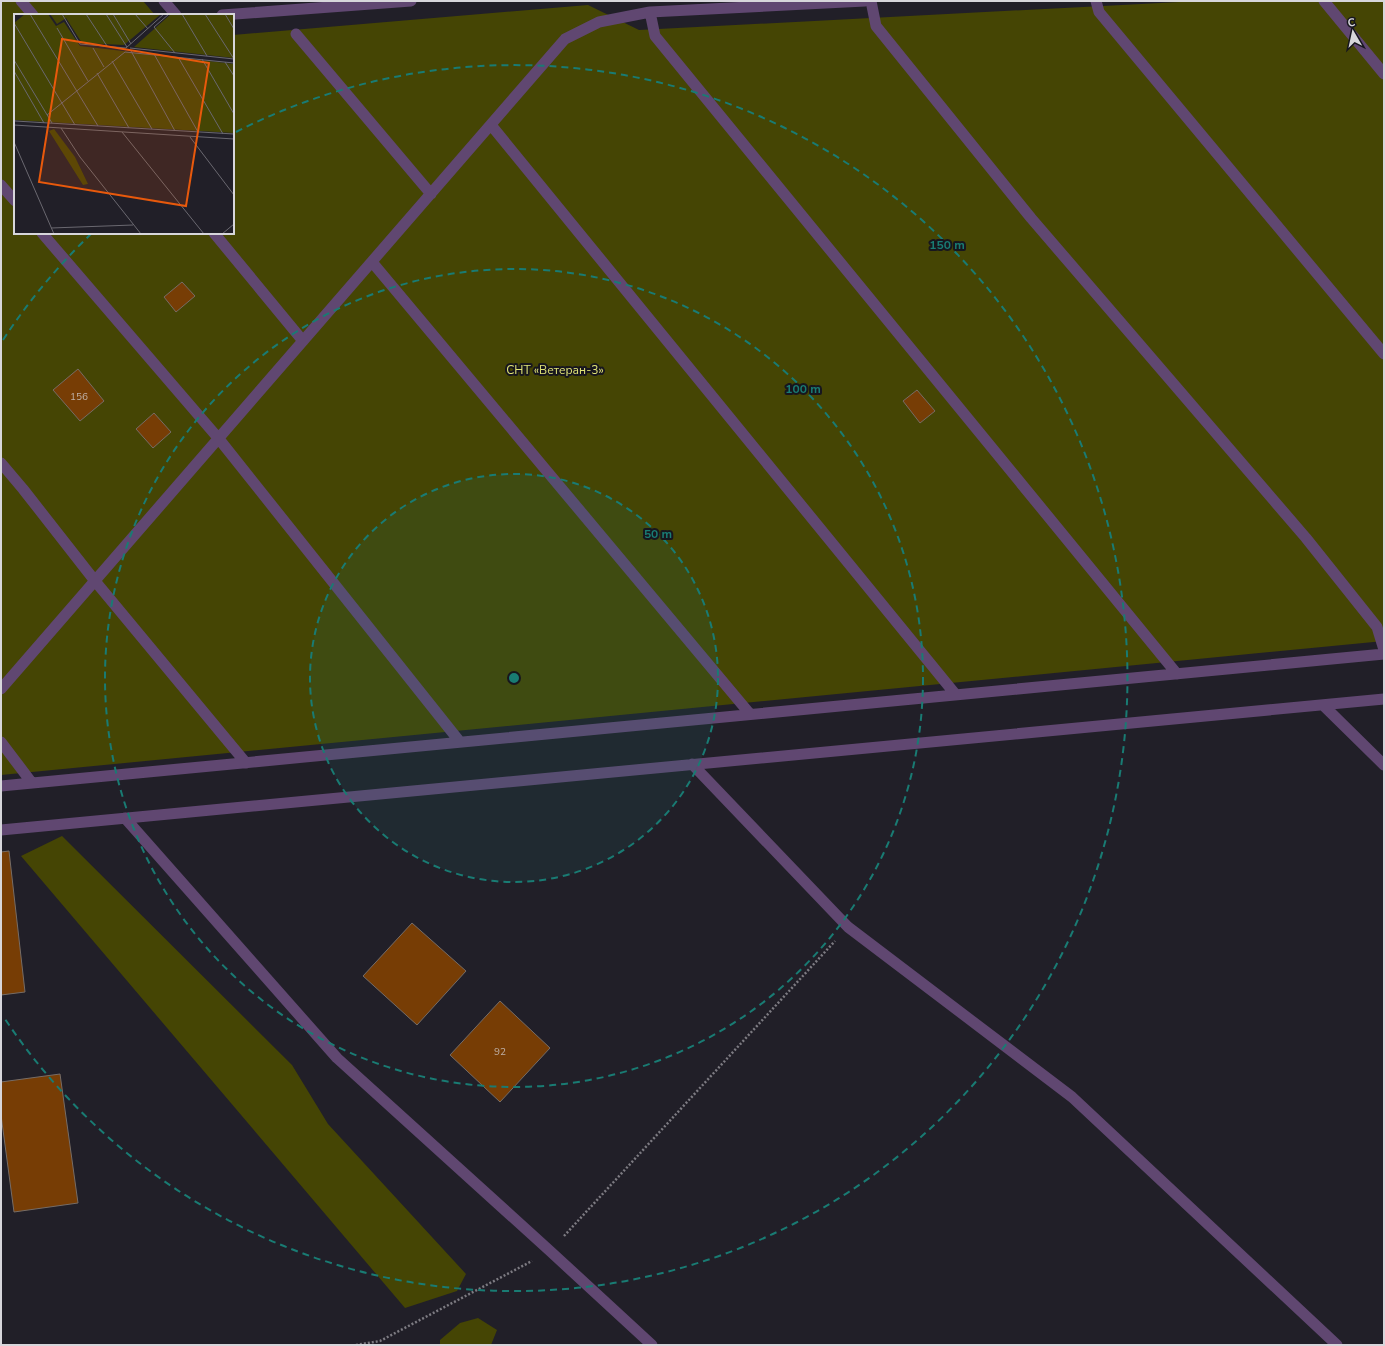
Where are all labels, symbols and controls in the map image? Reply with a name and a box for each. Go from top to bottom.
north arrow [1333,12,1373,52]
inset map [14,14,234,234]
text: С [1347,15,1357,31]
text: 150 m [929,237,965,253]
park label: СНТ «Ветеран-3» [506,362,604,378]
text: 100 m [785,381,821,397]
house number: 156 [70,390,88,404]
text: 50 m [644,526,672,542]
centre of rings [507,671,521,685]
house number: 92 [494,1045,506,1059]

